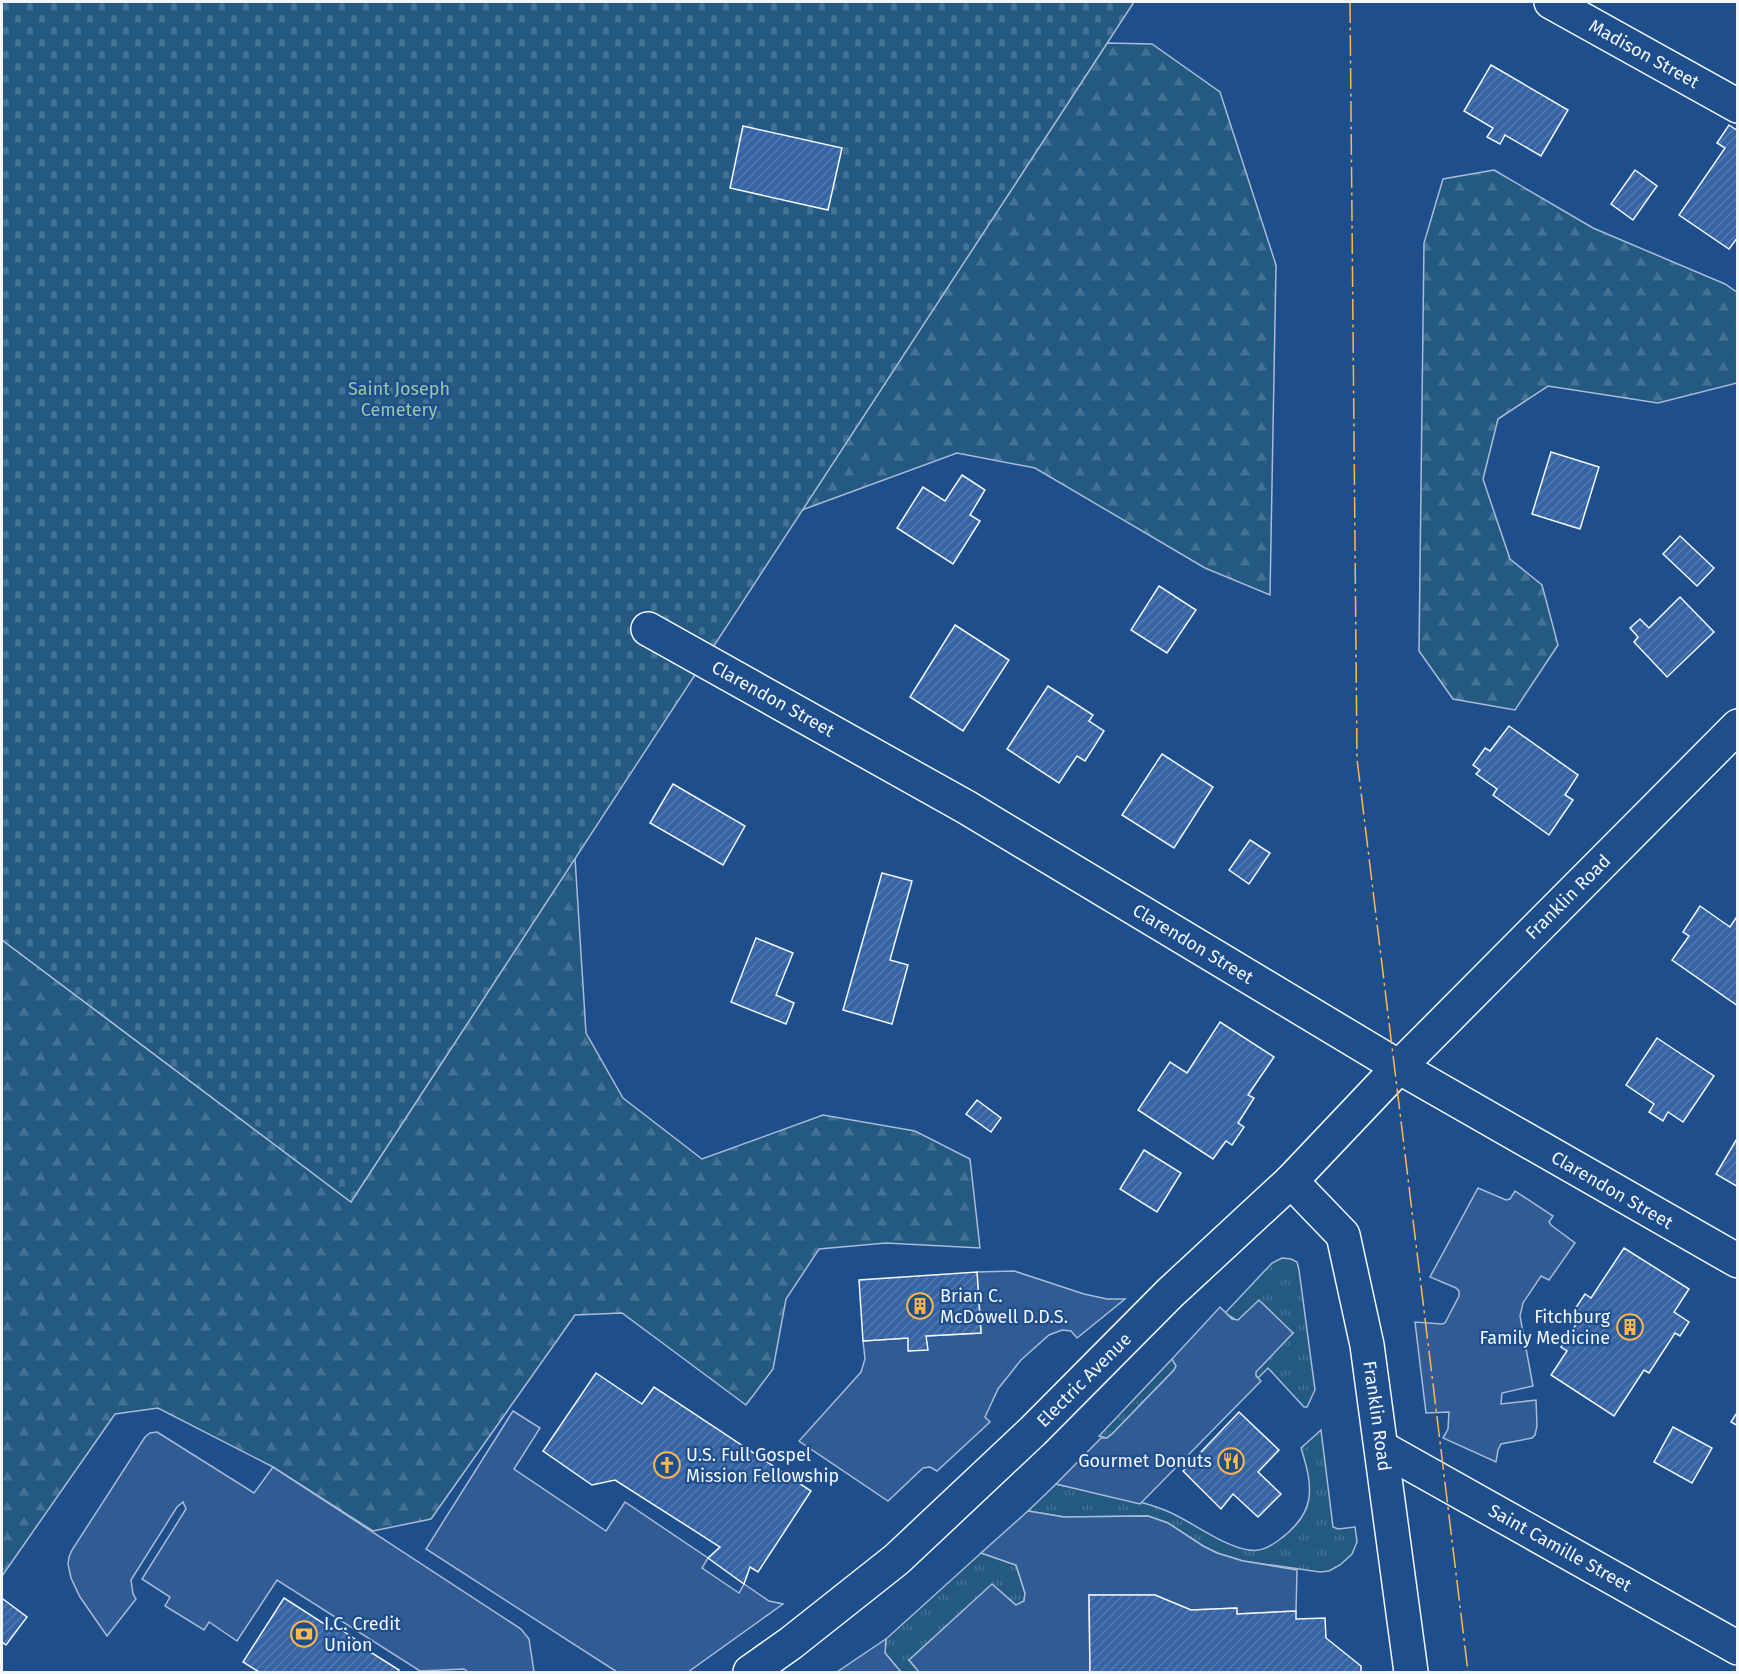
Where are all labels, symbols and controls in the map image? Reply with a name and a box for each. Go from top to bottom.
street label: Madison Street [1585,15,1703,94]
park label: Saint Joseph Cemetery [348,378,450,421]
street label: Clarendon Street [708,656,839,742]
street label: Franklin Road [1521,850,1615,944]
street label: Clarendon Street [1129,899,1258,989]
street label: Clarendon Street [1547,1146,1677,1234]
place label: Brian C. McDowell D.D.S. [940,1285,1068,1328]
building icon: Brian C. McDowell D.D.S. [905,1291,935,1321]
place label: Fitchburg Family Medicine [1480,1306,1611,1349]
building icon: Fitchburg Family Medicine [1615,1312,1645,1342]
street label: Electric Avenue [1032,1328,1136,1432]
street label: Franklin Road [1358,1359,1396,1473]
place label: U.S. Full Gospel Mission Fellowship [686,1444,839,1487]
restaurant icon: Gourmet Donuts [1216,1446,1246,1476]
church icon: U.S. Full Gospel Mission Fellowship [652,1450,682,1480]
place label: Gourmet Donuts [1078,1450,1212,1472]
street label: Saint Camille Street [1484,1499,1636,1597]
place label: I.C. Credit Union [324,1613,401,1656]
bank icon: I.C. Credit Union [289,1619,319,1649]

